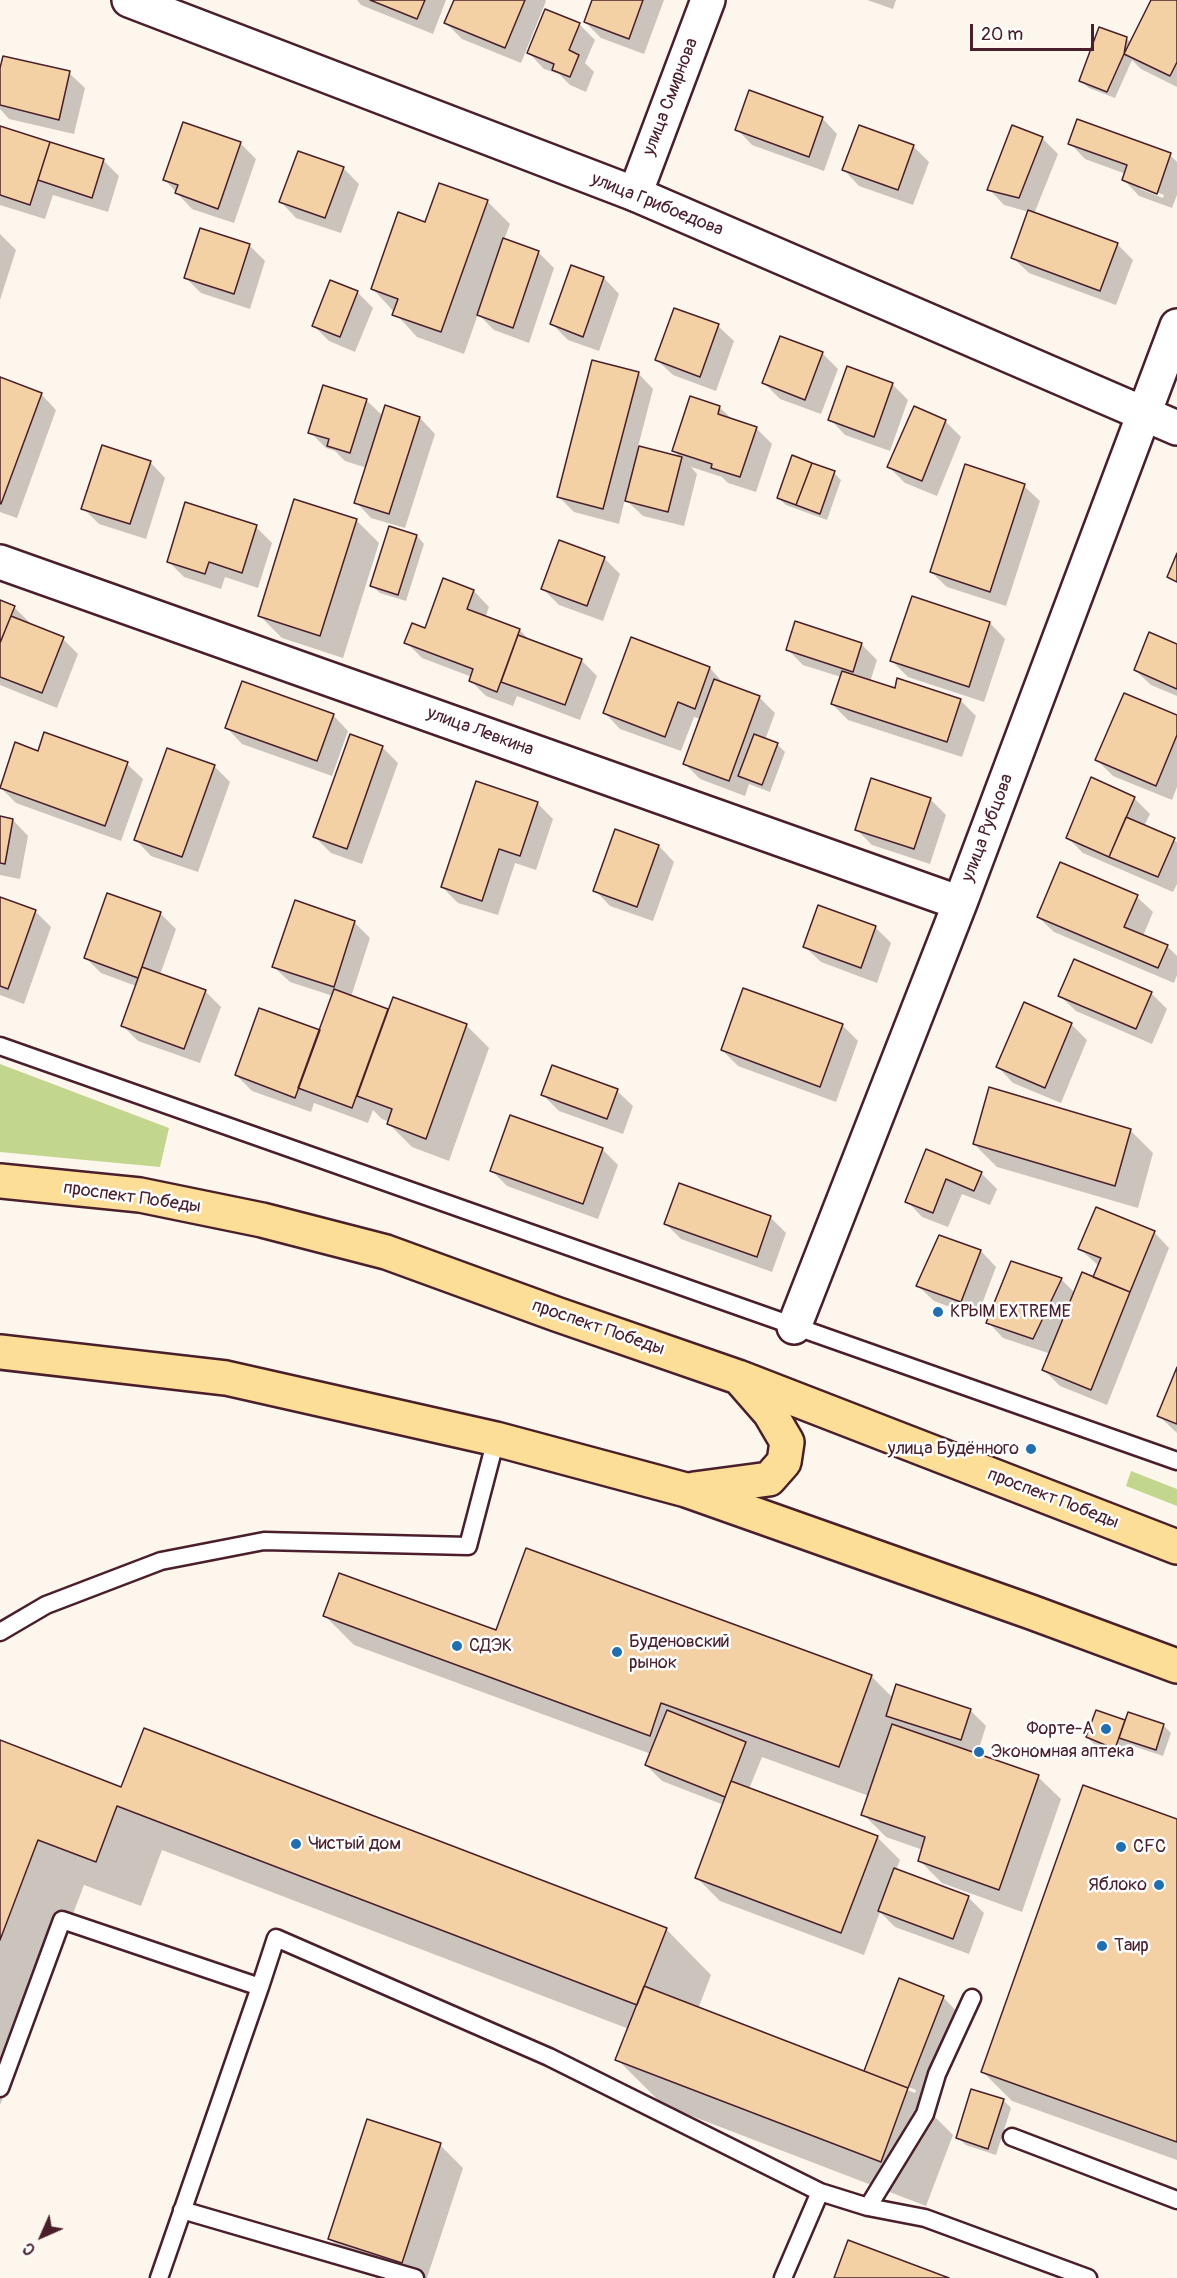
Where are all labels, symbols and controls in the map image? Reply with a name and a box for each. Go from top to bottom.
scale bar [973,12,1098,50]
text: 20 m [981,23,1023,46]
street label: улица Смирнова [639,35,703,159]
street label: улица Грибоедова [588,169,726,241]
street label: улица Левкина [424,703,536,761]
street label: улица Рубцова [958,771,1018,885]
street label: проспект Победы [62,1178,202,1218]
street label: проспект Победы [529,1295,667,1361]
place label: КРЫМ EXTREME [950,1301,1071,1323]
marker: КРЫМ EXTREME [931,1305,945,1319]
place label: улица Будённого [888,1438,1019,1460]
marker: улица Будённого [1024,1442,1038,1456]
street label: проспект Победы [984,1464,1122,1534]
place label: Буденовский рынок [629,1631,730,1674]
place label: СДЭК [469,1635,512,1657]
marker: СДЭК [450,1639,464,1653]
marker: Буденовский рынок [610,1645,624,1659]
place label: Форте-А [1027,1718,1094,1740]
marker: Форте-А [1099,1722,1113,1736]
place label: Экономная аптека [991,1741,1134,1763]
marker: Экономная аптека [972,1745,986,1759]
place label: Чистый дом [308,1833,401,1855]
place label: CFC [1133,1836,1166,1858]
marker: Чистый дом [289,1837,303,1851]
marker: CFC [1114,1840,1128,1854]
place label: Яблоко [1088,1874,1147,1896]
marker: Яблоко [1152,1878,1166,1892]
place label: Таир [1114,1935,1149,1957]
marker: Таир [1095,1939,1109,1953]
north arrow [12,2206,72,2266]
text: С [19,2238,40,2259]

